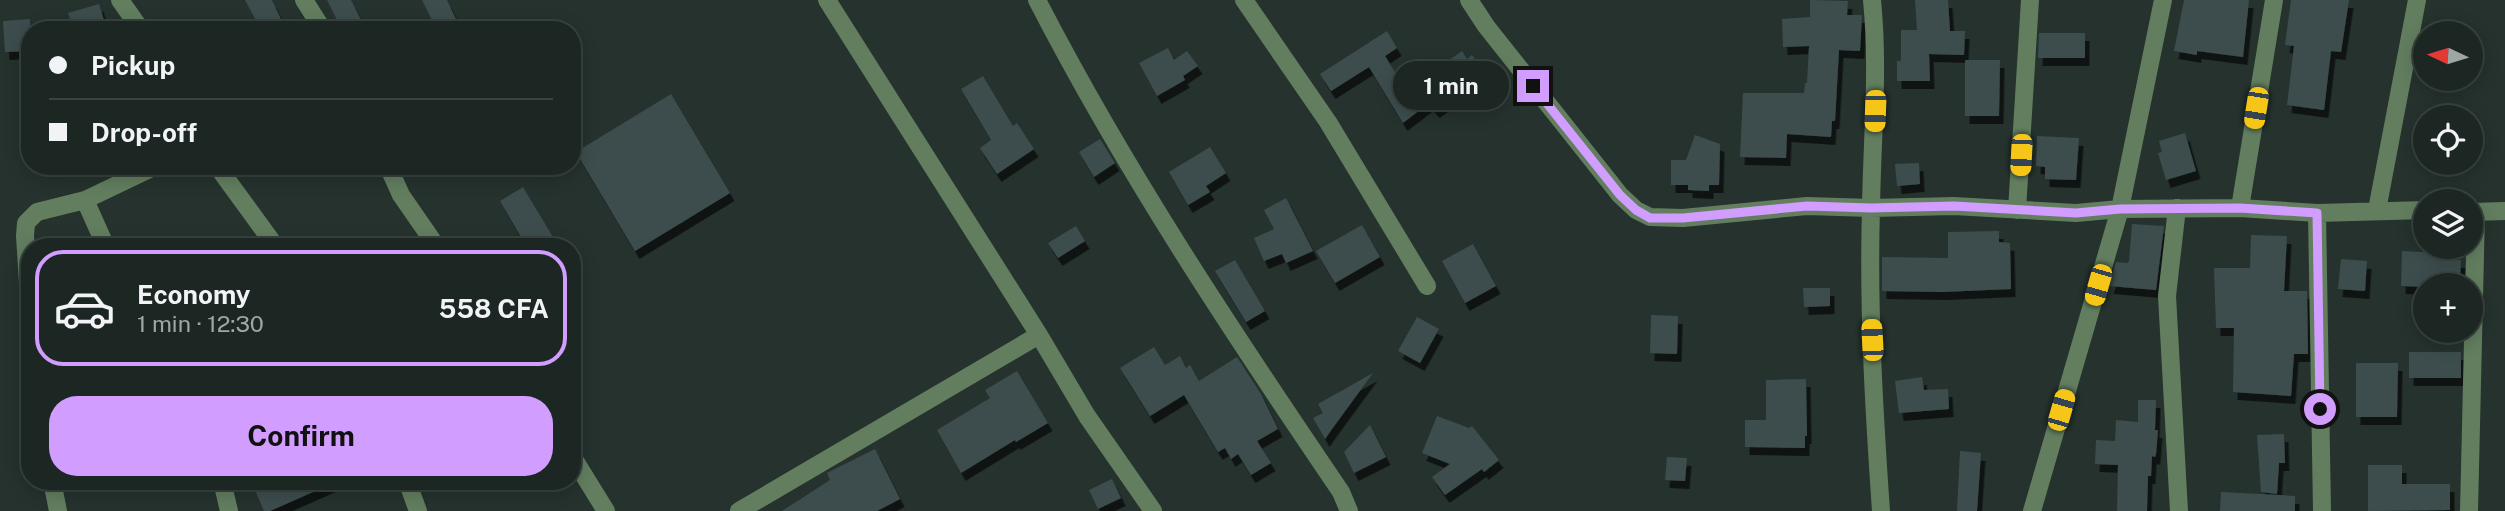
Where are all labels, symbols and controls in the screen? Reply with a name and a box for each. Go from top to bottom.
north arrow [2413,21,2483,91]
map controls [2413,21,2483,343]
text: Pickup [91,50,175,81]
callout: 1 min [1393,62,1508,110]
route end [1517,70,1549,102]
text: 1 min [1423,72,1479,99]
car [2243,86,2270,130]
car [1864,90,1887,132]
button: locate [2413,105,2483,175]
text: Drop-off [91,117,197,148]
car [2010,133,2033,177]
button: layers [2413,189,2483,259]
car [2083,262,2114,308]
button: + [2413,273,2483,343]
icon: car [53,277,116,340]
text: Economy [137,279,250,310]
text: 558 CFA [439,293,549,324]
text: 1 min · 12:30 [137,310,264,337]
car [1861,318,1884,362]
car [2046,387,2077,433]
route start [2304,393,2336,425]
button: Confirm [49,396,553,476]

